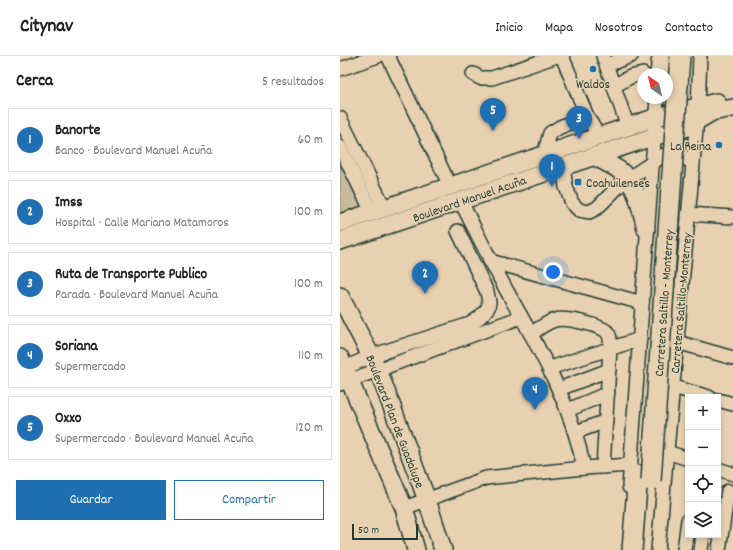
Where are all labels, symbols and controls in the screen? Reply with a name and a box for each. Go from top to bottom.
text: Citynav [20,14,73,41]
text: Inicio [495,18,523,38]
text: Mapa [545,18,573,38]
text: Nosotros [595,18,643,38]
text: Contacto [665,18,713,38]
marker: Waldos [588,64,598,74]
north arrow [637,68,673,104]
text: Cerca [16,70,53,94]
text: 5 resultados [262,73,324,92]
place label: Waldos [576,76,610,95]
pin: 5 [480,98,506,131]
pin: 3 [566,106,592,139]
text: Banorte [55,120,100,142]
text: 1 [29,131,31,150]
text: 60 m [298,131,323,150]
place label: La Reina [670,138,712,157]
marker: La Reina [714,140,724,150]
text: Banco · Boulevard Manuel Acuña [55,142,212,161]
pin: 1 [539,154,565,187]
street label: Boulevard Manuel Acuña [410,172,530,229]
place label: Coahuilenses [586,175,650,194]
marker: Coahuilenses [573,177,583,187]
text: Imss [55,192,83,214]
text: 2 [27,203,33,222]
text: 100 m [294,203,323,222]
text: Hospital · Calle Mariano Matamoros [55,214,229,233]
street label: Carretera Saltillo - Monterrey [651,228,680,377]
street label: Carretera Saltillo-Monterrey [667,231,698,374]
pin: 2 [412,261,438,294]
your location [543,262,563,282]
text: Ruta de Transporte Publico [55,264,207,286]
text: 3 [27,275,33,294]
text: 100 m [294,275,323,294]
text: Parada · Boulevard Manuel Acuña [55,286,218,305]
text: Soriana [55,336,98,358]
text: 4 [27,347,33,366]
text: 110 m [298,347,323,366]
street label: Boulevard Plan de Guadalupe [359,352,428,492]
text: Supermercado [55,358,126,377]
pin: 4 [522,377,548,410]
map controls [685,394,721,538]
button: + [685,394,721,430]
text: Oxxo [55,408,81,430]
text: 5 [27,419,33,438]
text: 120 m [295,419,323,438]
text: Supermercado · Boulevard Manuel Acuña [55,430,253,449]
button: − [685,430,721,466]
button: locate [685,466,721,502]
button: Guardar [16,480,166,520]
button: Compartir [174,480,324,520]
button: layers [685,502,721,538]
scale bar [352,522,418,541]
text: 50 m [358,523,379,539]

